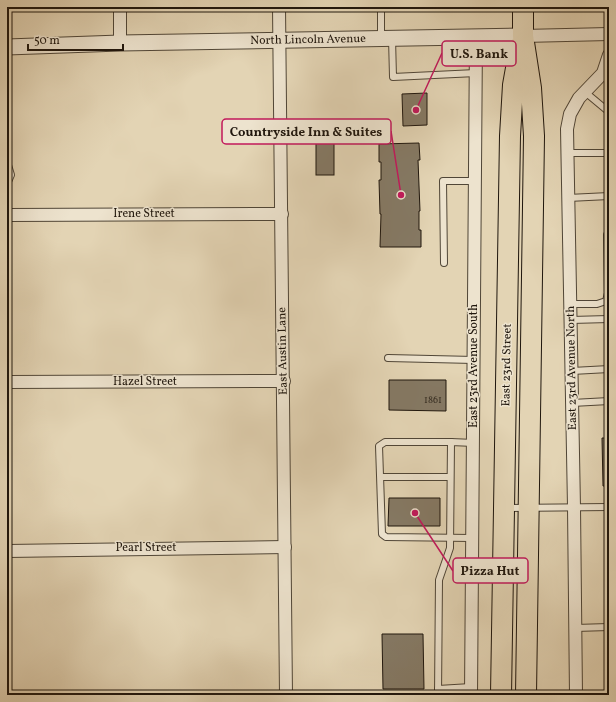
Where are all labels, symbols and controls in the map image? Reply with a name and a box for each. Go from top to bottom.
scale bar [28,26,123,52]
street label: North Lincoln Avenue [250,31,366,49]
text: 50 m [34,33,60,49]
callout: U.S. Bank [442,41,516,66]
text: U.S. Bank [450,46,508,64]
callout: Countryside Inn & Suites [222,119,391,144]
text: Countryside Inn & Suites [230,124,382,142]
street label: Irene Street [113,206,175,222]
street label: East 23rd Avenue South [466,304,482,428]
street label: East 23rd Avenue North [563,306,581,430]
street label: East Austin Lane [274,307,292,395]
street label: East 23rd Street [498,323,516,407]
street label: Hazel Street [113,374,177,390]
house number: 1861 [424,393,442,407]
street label: Pearl Street [116,540,176,556]
callout: Pizza Hut [453,558,528,583]
text: Pizza Hut [461,563,520,581]

